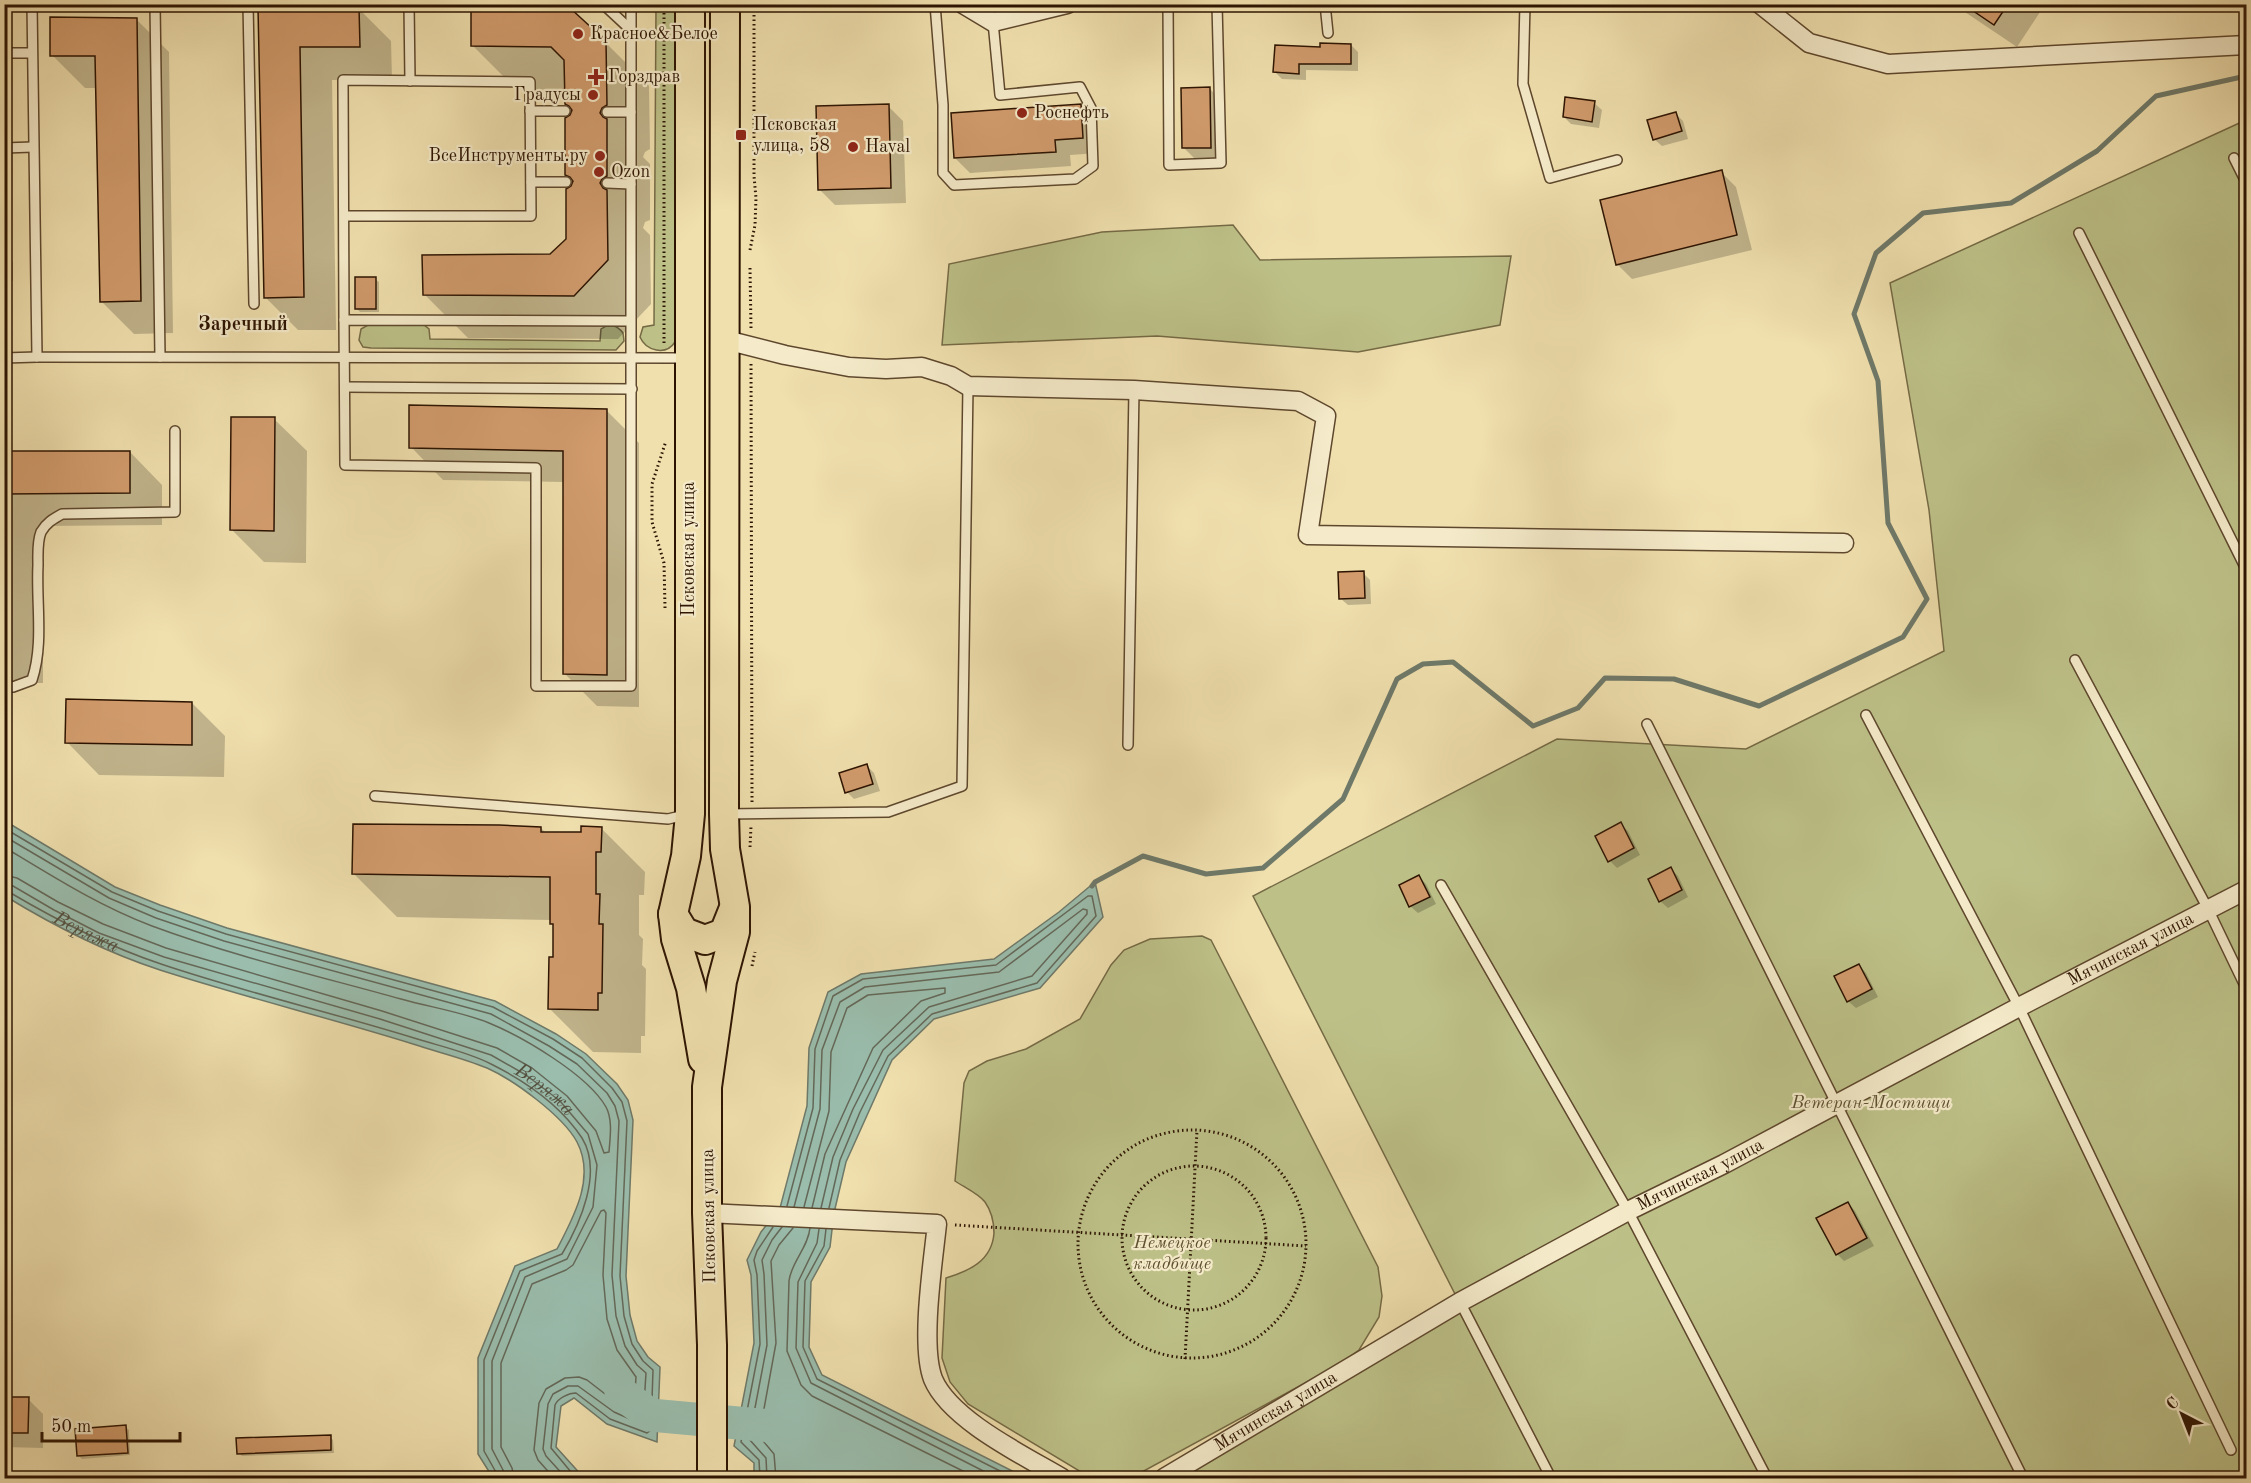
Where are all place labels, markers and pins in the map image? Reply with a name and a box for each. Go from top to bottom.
place label: Красное&Белое [590,25,718,43]
marker: Красное&Белое [571,27,585,41]
place label: Горздрав [608,68,680,86]
marker: Горздрав [589,70,603,84]
place label: Градусы [514,86,581,104]
marker: Градусы [586,88,600,102]
place label: Роснефть [1034,104,1109,123]
marker: Роснефть [1015,106,1029,120]
place label: Псковская улица, 58 [753,116,837,155]
marker: Псковская улица, 58 [734,128,748,142]
place label: Haval [865,138,910,156]
marker: Haval [846,140,860,154]
place label: ВсеИнструменты.ру [429,147,588,165]
marker: ВсеИнструменты.ру [593,149,607,163]
place label: Ozon [611,163,650,181]
marker: Ozon [592,165,606,179]

